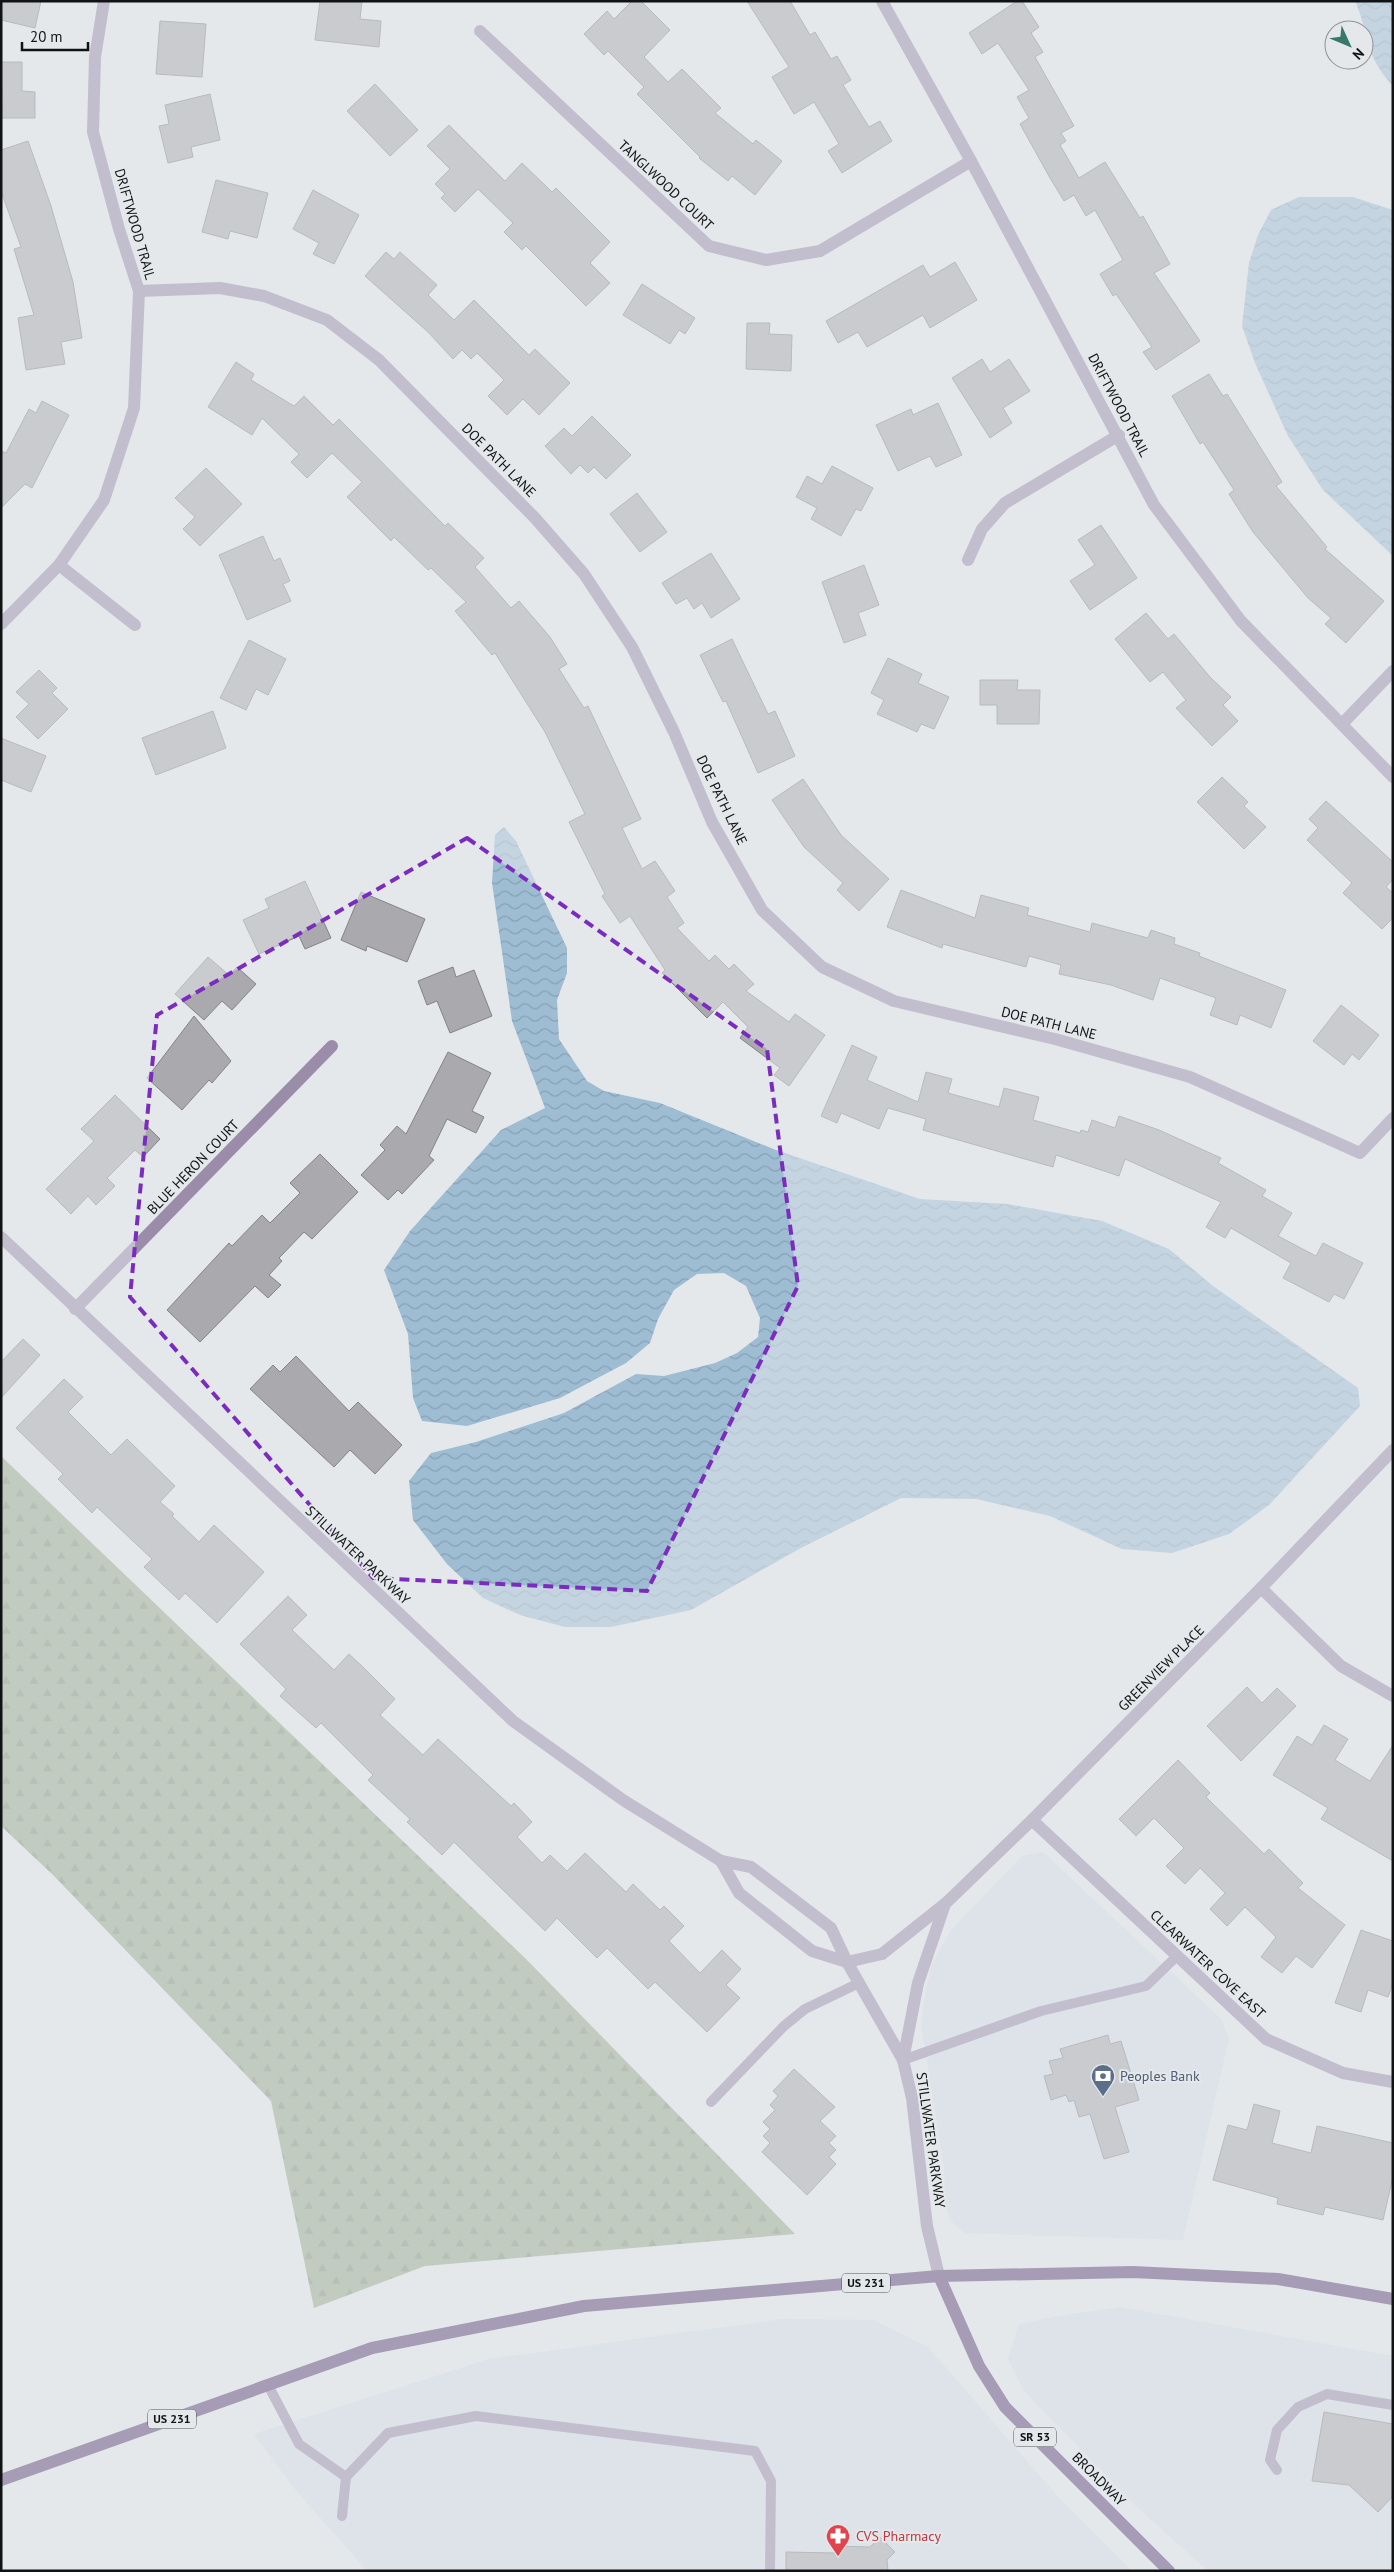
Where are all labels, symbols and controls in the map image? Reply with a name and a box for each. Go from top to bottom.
scale bar [22,20,89,52]
north arrow [1324,20,1374,70]
text: 20 m [30,27,63,46]
text: N [1349,44,1368,64]
street label: TANGLWOOD COURT [614,136,718,234]
street label: DRIFTWOOD TRAIL [111,166,159,282]
street label: DRIFTWOOD TRAIL [1084,350,1154,460]
street label: DOE PATH LANE [458,419,540,501]
street label: DOE PATH LANE [693,752,751,848]
street label: DOE PATH LANE [1000,1002,1098,1044]
street label: BLUE HERON COURT [143,1116,243,1218]
street label: STILLWATER PARKWAY [302,1502,414,1608]
street label: GREENVIEW PLACE [1114,1621,1208,1715]
street label: CLEARWATER COVE EAST [1146,1906,1270,2022]
bank icon: Peoples Bank [1090,2063,1116,2097]
place label: Peoples Bank [1120,2067,1200,2085]
street label: STILLWATER PARKWAY [913,2071,949,2209]
road number: US 231 [842,2274,890,2292]
road number: US 231 [148,2410,196,2428]
road number: SR 53 [1014,2428,1056,2446]
street label: BROADWAY [1068,2448,1130,2510]
pharmacy icon: CVS Pharmacy [825,2523,851,2557]
place label: CVS Pharmacy [856,2527,941,2545]

